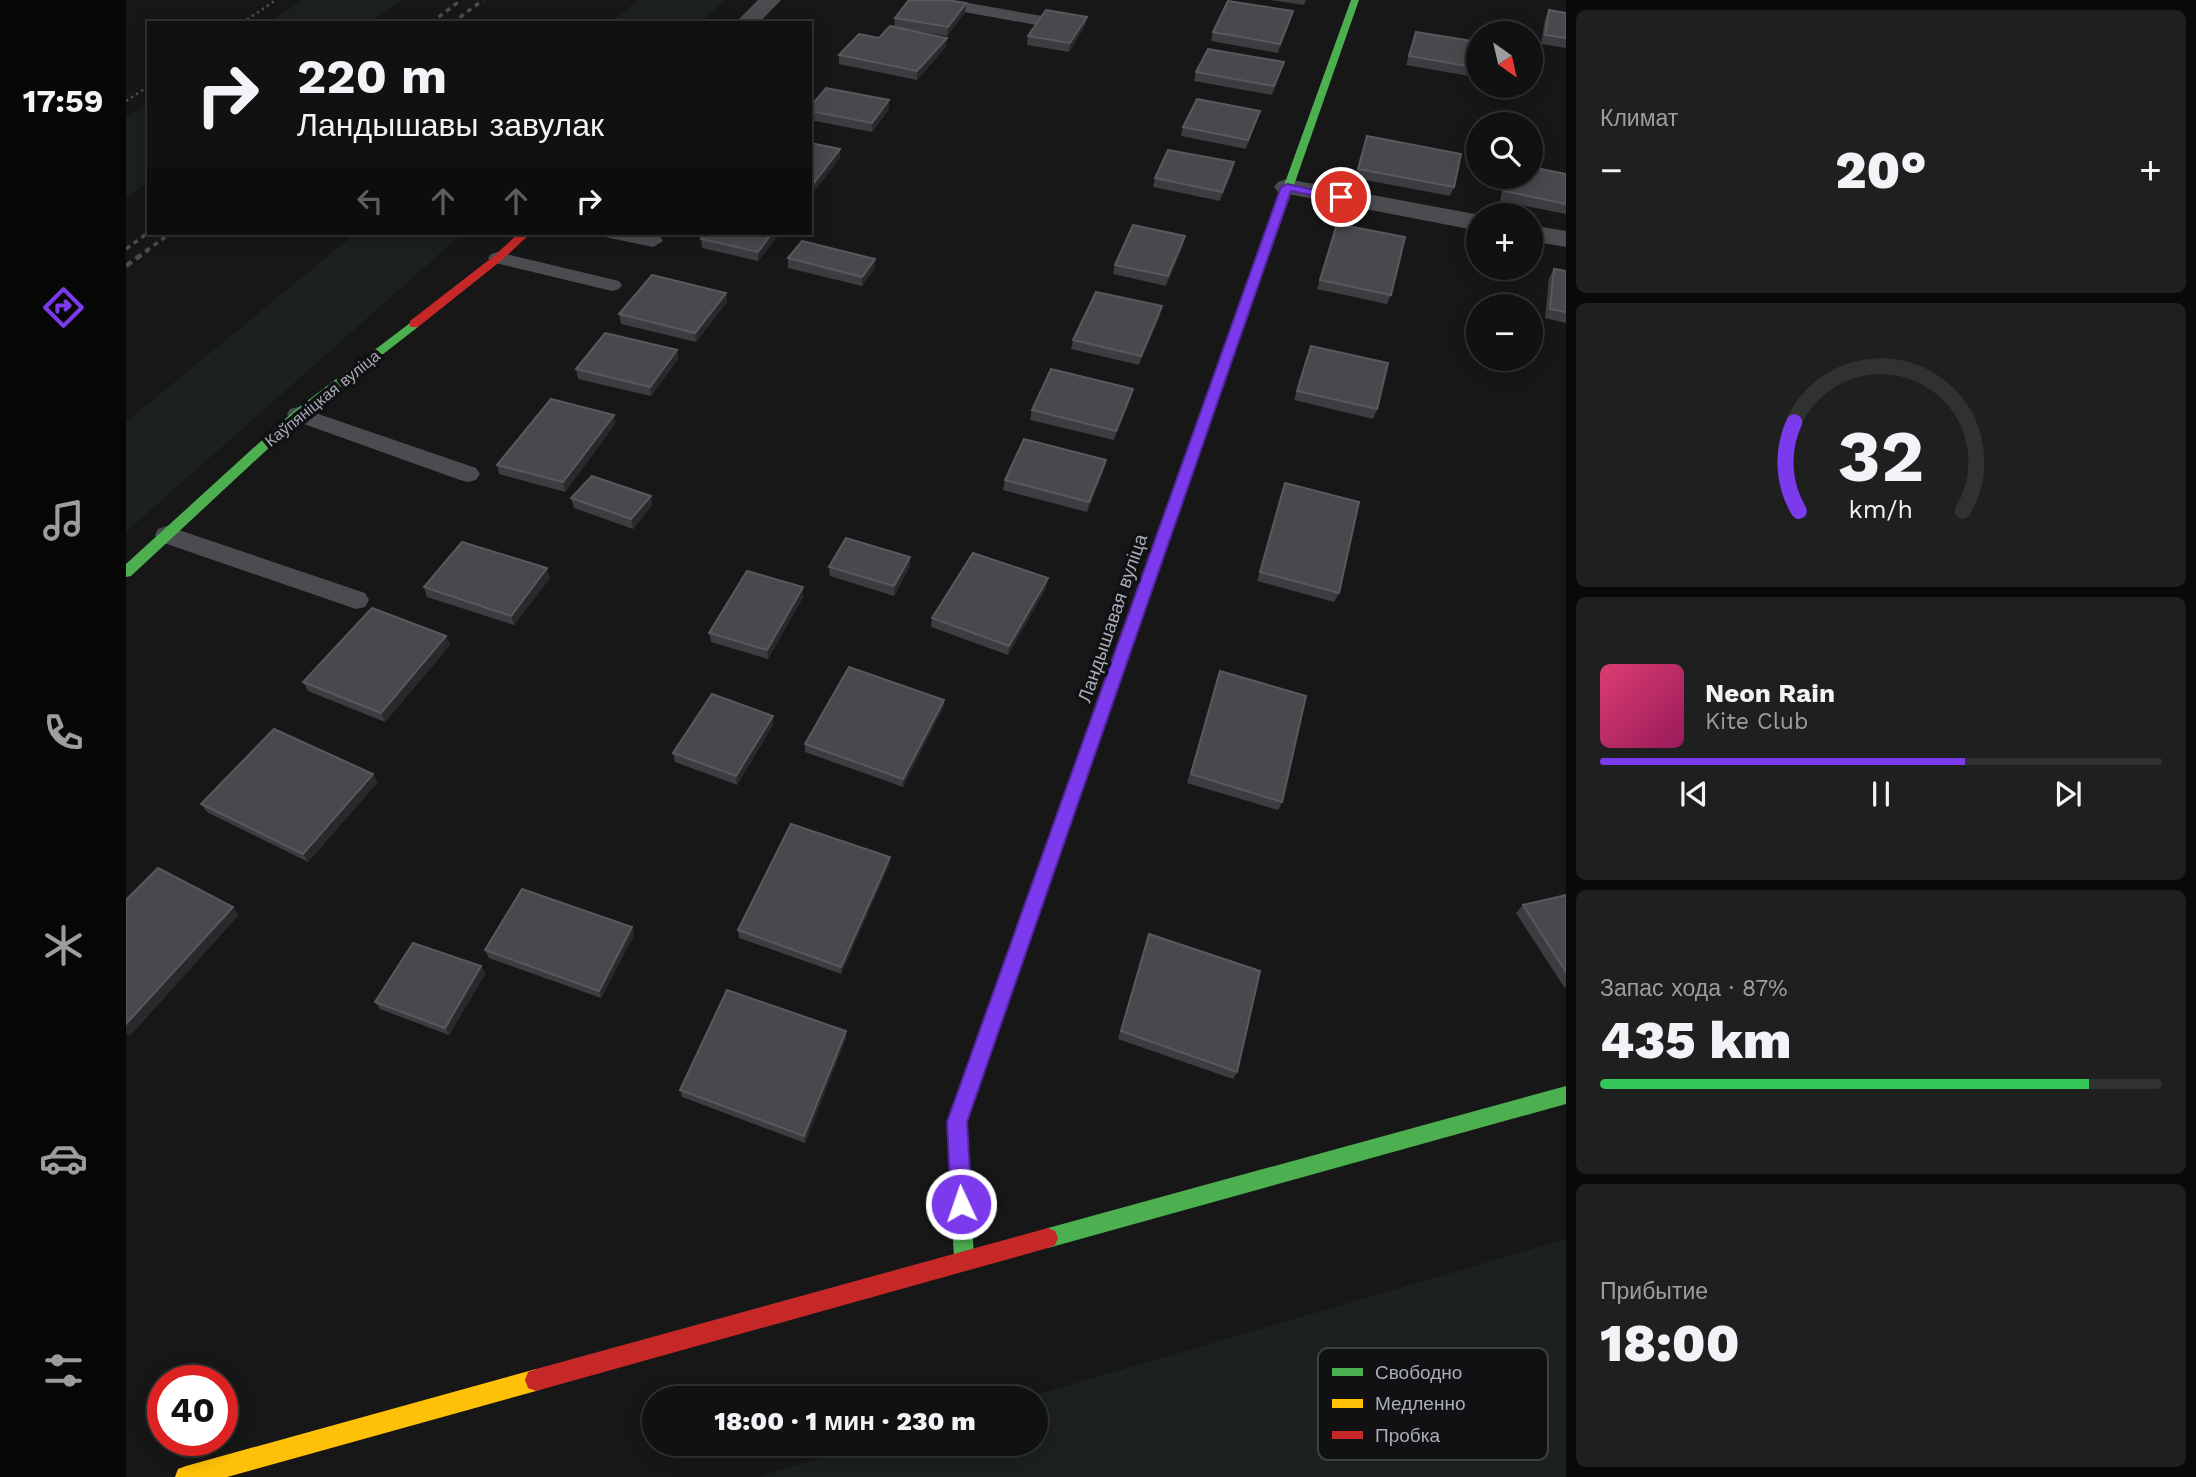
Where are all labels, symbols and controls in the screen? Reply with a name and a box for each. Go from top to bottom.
north arrow [1466,21,1544,98]
map controls [1466,21,1543,371]
text: 220 m [297,47,447,105]
icon: right [182,49,273,140]
text: 17:59 [23,82,103,120]
text: Климат [1600,105,1678,132]
text: Ландышавы завулак [297,106,604,144]
button: search [1466,112,1543,189]
text: 20° [1835,140,1927,201]
text: − [1600,148,1623,192]
text: + [2139,148,2162,192]
pin [1311,167,1371,227]
icon: arrive [1322,178,1360,216]
icon: left [351,182,389,220]
icon: ahead [424,182,462,220]
icon: ahead [497,182,535,220]
icon: right [570,182,608,220]
button: + [1466,203,1543,280]
icon: directions [39,283,88,332]
button: − [1466,294,1543,371]
street label: Каўпяніцкая вуліца [261,346,384,451]
text: 32 [1838,414,1924,500]
text: km/h [1849,495,1913,524]
icon: music [39,496,88,545]
street label: Ландышавая вуліца [1073,530,1152,705]
text: Neon Rain [1705,678,1835,708]
icon: phone [39,708,88,757]
text: Kite Club [1705,708,1808,735]
icon: previous [1675,775,1713,813]
icon: pause [1862,775,1900,813]
icon: next [2049,775,2087,813]
icon: climate [39,921,88,970]
text: Запас хода · 87% [1600,975,1788,1002]
text: 435 km [1600,1010,1792,1071]
icon: car [39,1134,88,1183]
position arrow [924,1167,998,1241]
text: Прибытие [1600,1278,1708,1305]
text: 18:00 [1600,1313,1740,1374]
icon: filters [39,1346,88,1395]
legend [1318,1348,1548,1460]
text: Свободно [1375,1361,1462,1384]
speed limit sign: 40 [147,1365,238,1456]
text: Медленно [1375,1392,1465,1415]
text: 18:00 · 1 мин · 230 m [714,1406,976,1436]
text: Пробка [1375,1424,1440,1447]

